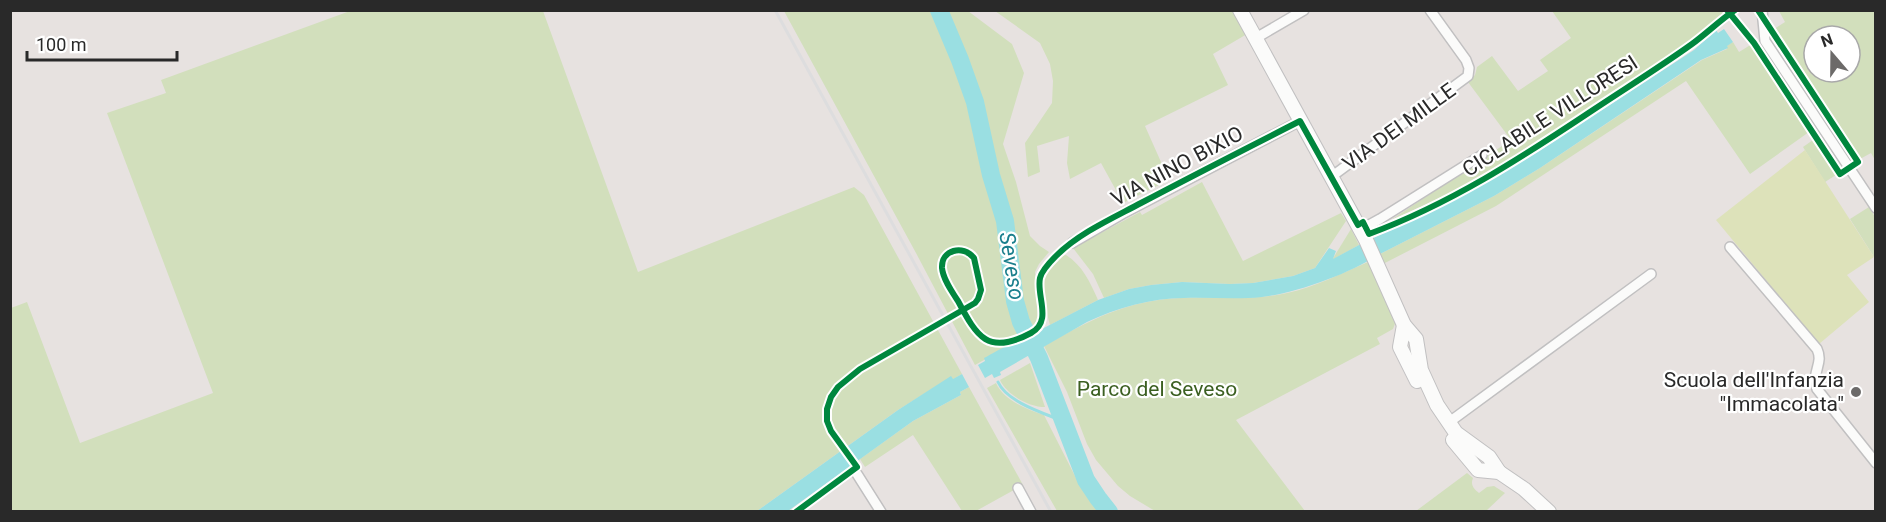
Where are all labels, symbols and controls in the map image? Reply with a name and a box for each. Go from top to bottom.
scale bar [27,24,177,62]
north arrow [1802,24,1862,84]
text: N [1818,30,1836,51]
text: 100 m [36,34,87,55]
street label: CICLABILE VILLORESI [1458,50,1642,182]
street label: VIA DEI MILLE [1338,78,1460,176]
street label: VIA NINO BIXIO [1107,121,1247,211]
water label: Seveso [994,230,1030,302]
place label: Scuola dell'Infanzia "Immacolata" [1664,368,1844,416]
park label: Parco del Seveso [1077,377,1237,401]
marker: Scuola dell'Infanzia "Immacolata" [1849,385,1863,399]

